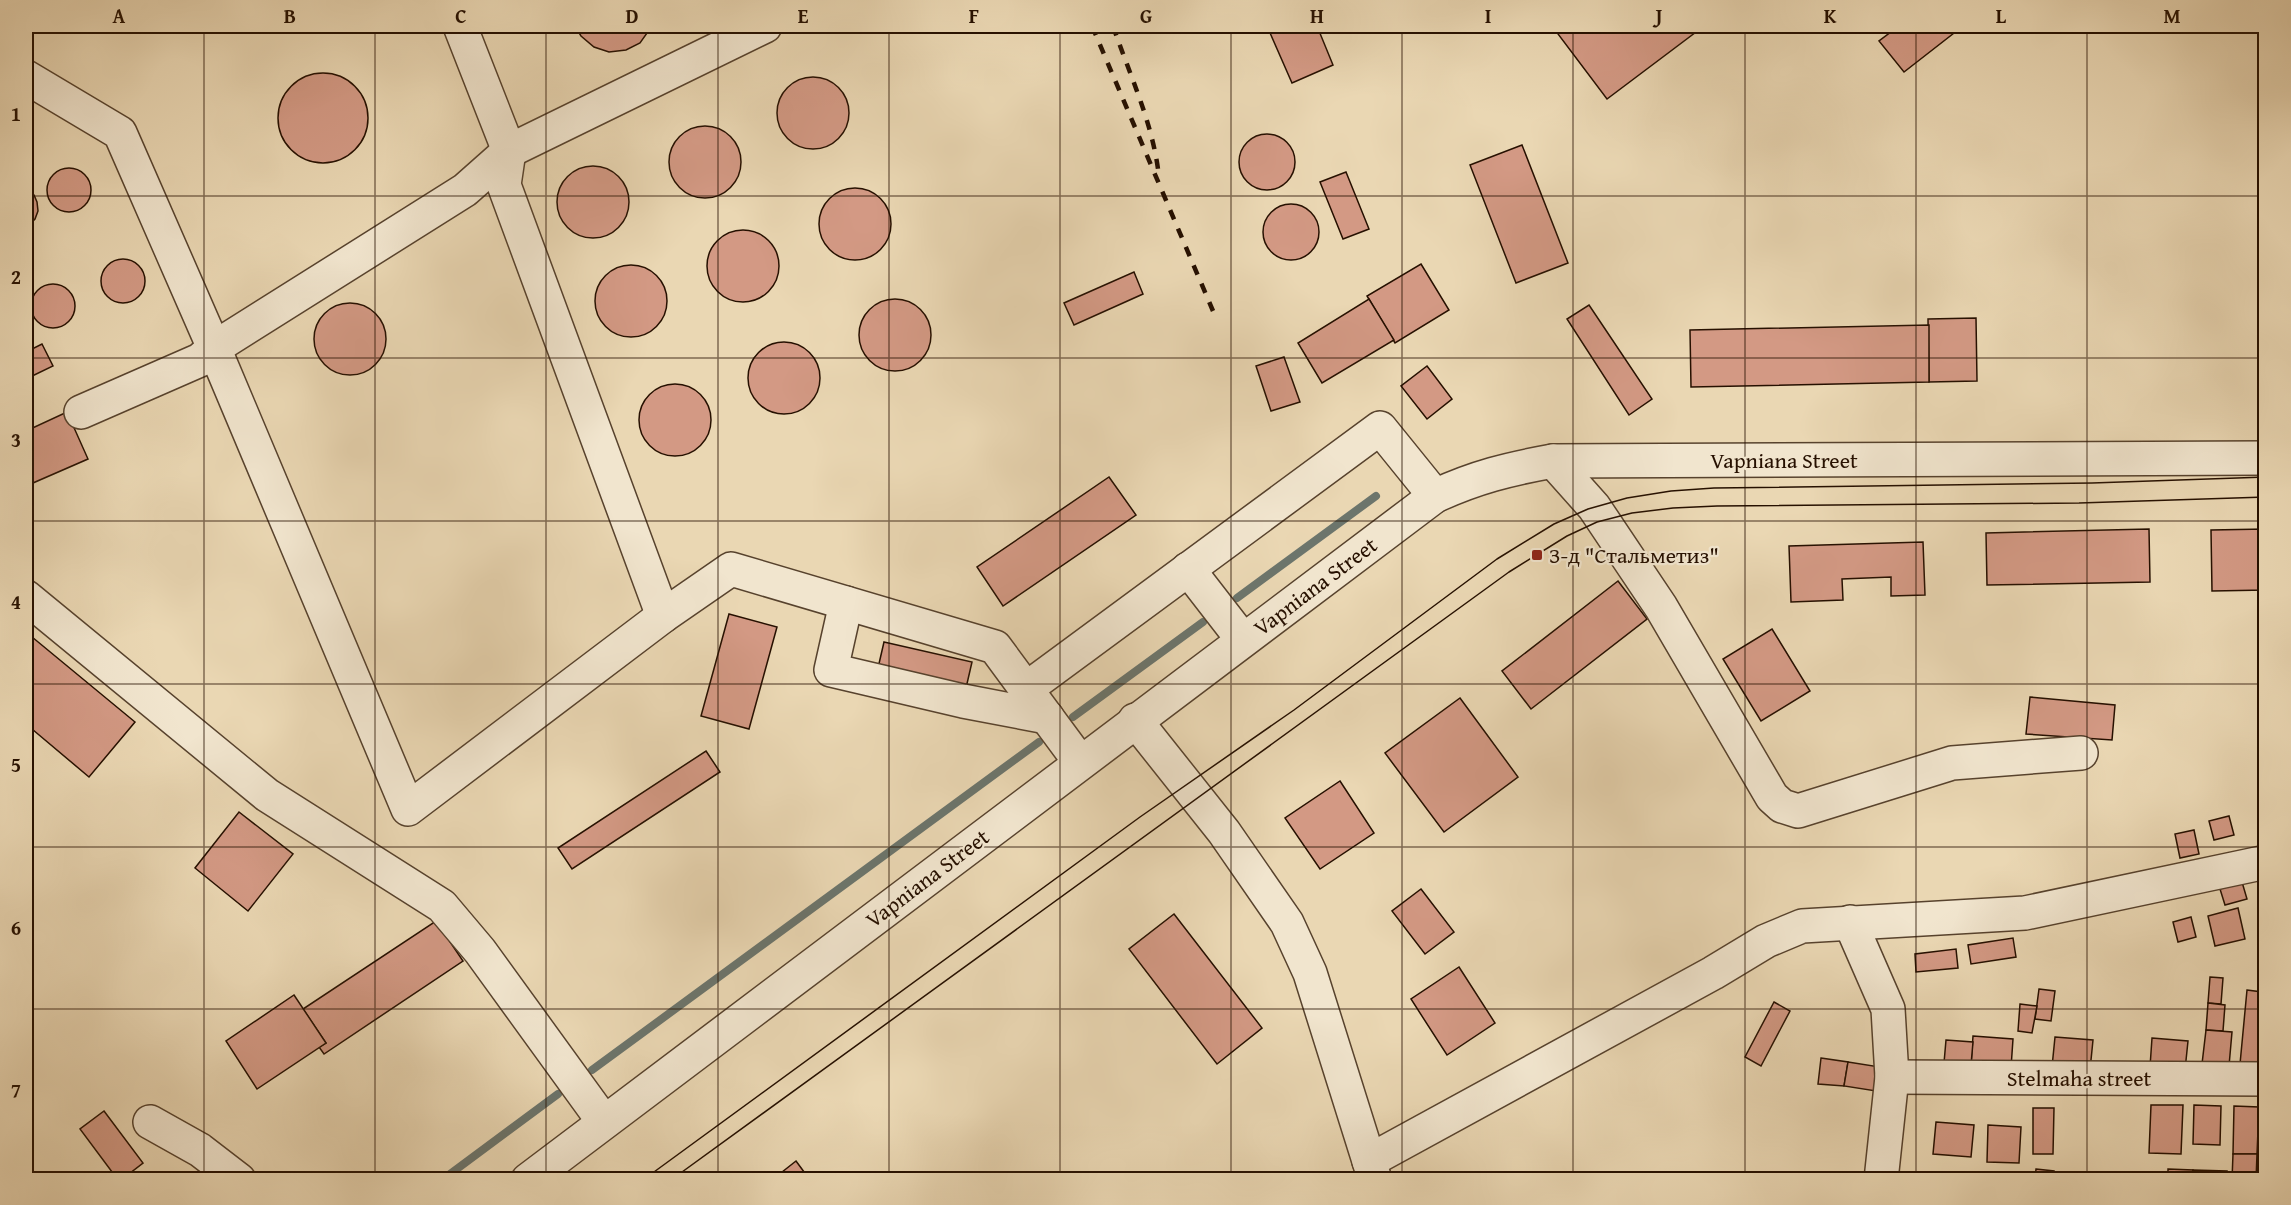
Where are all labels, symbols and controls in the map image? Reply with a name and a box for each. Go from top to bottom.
text: A [113,1,126,30]
text: B [284,1,296,30]
text: C [455,1,467,30]
text: D [625,1,639,30]
text: E [798,1,809,30]
text: F [969,1,979,30]
text: G [1140,1,1152,30]
text: H [1310,1,1324,30]
text: I [1485,1,1491,30]
text: J [1653,1,1663,30]
text: K [1824,1,1837,30]
text: L [1996,1,2007,30]
text: M [2163,1,2181,30]
text: 1 [11,99,21,128]
text: 2 [11,262,21,291]
text: 3 [11,425,21,454]
street label: Vapniana Street [1710,444,1858,476]
street label: Vapniana Street [1246,529,1384,643]
place label: З-д "Стальметиз" [1549,539,1719,571]
marker: З-д "Стальметиз" [1530,548,1544,562]
text: 4 [11,587,21,616]
text: 5 [11,750,21,779]
street label: Vapniana Street [858,821,996,935]
text: 6 [11,913,21,942]
street label: Stelmaha street [2007,1062,2152,1094]
text: 7 [11,1075,21,1104]

